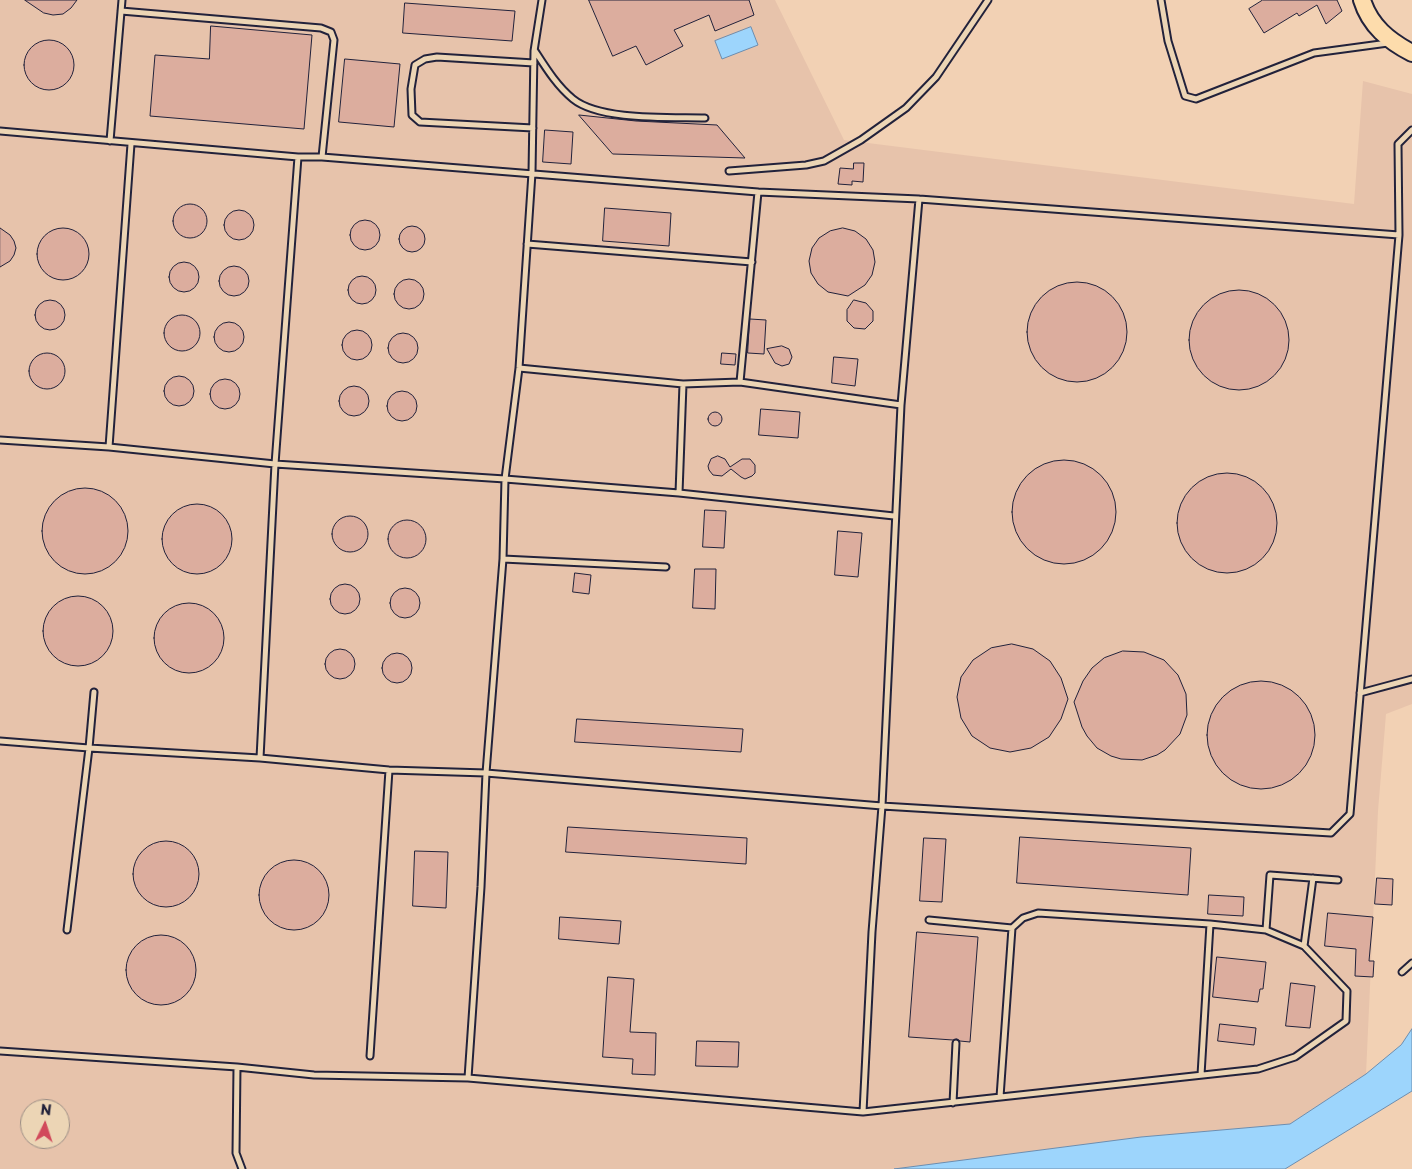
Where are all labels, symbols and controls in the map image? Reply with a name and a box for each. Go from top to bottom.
north arrow [20,1099,70,1149]
text: N [40,1099,52,1120]

